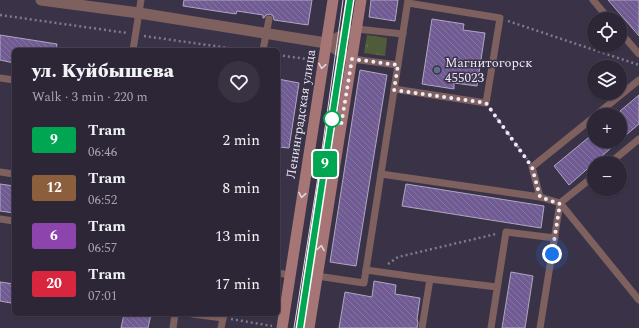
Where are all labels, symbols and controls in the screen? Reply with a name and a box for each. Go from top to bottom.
map controls [587,12,627,196]
button: locate [587,12,627,52]
street label: Ленинградская улица [281,47,321,180]
place label: Магнитогорск 455023 [445,53,533,88]
text: ул. Куйбышева [32,57,174,86]
button: layers [587,60,627,100]
button: heart [218,61,260,103]
one-way arrow [318,63,327,69]
marker: Магнитогорск 455023 [432,65,442,75]
text: Walk · 3 min · 220 m [32,87,148,107]
button: + [587,108,627,148]
unlabelled marker [323,110,341,128]
text: Tram [88,119,126,142]
text: 9 [50,129,58,150]
text: 2 min [222,129,260,152]
text: 06:46 [88,142,117,162]
line badge: 9 [312,151,338,177]
text: 9 [321,153,329,174]
button: − [587,156,627,196]
text: Tram [88,167,126,190]
text: 12 [46,177,62,198]
text: 8 min [222,177,260,200]
text: 06:52 [88,190,117,210]
one-way arrow [298,192,307,198]
text: Tram [88,215,126,238]
text: 6 [50,225,58,246]
text: 13 min [215,225,260,248]
text: 06:57 [88,238,117,258]
your location [542,244,562,264]
one-way arrow [317,245,325,251]
text: Tram [88,263,126,286]
text: 20 [46,273,62,294]
text: 17 min [215,273,260,296]
text: 07:01 [88,286,117,306]

